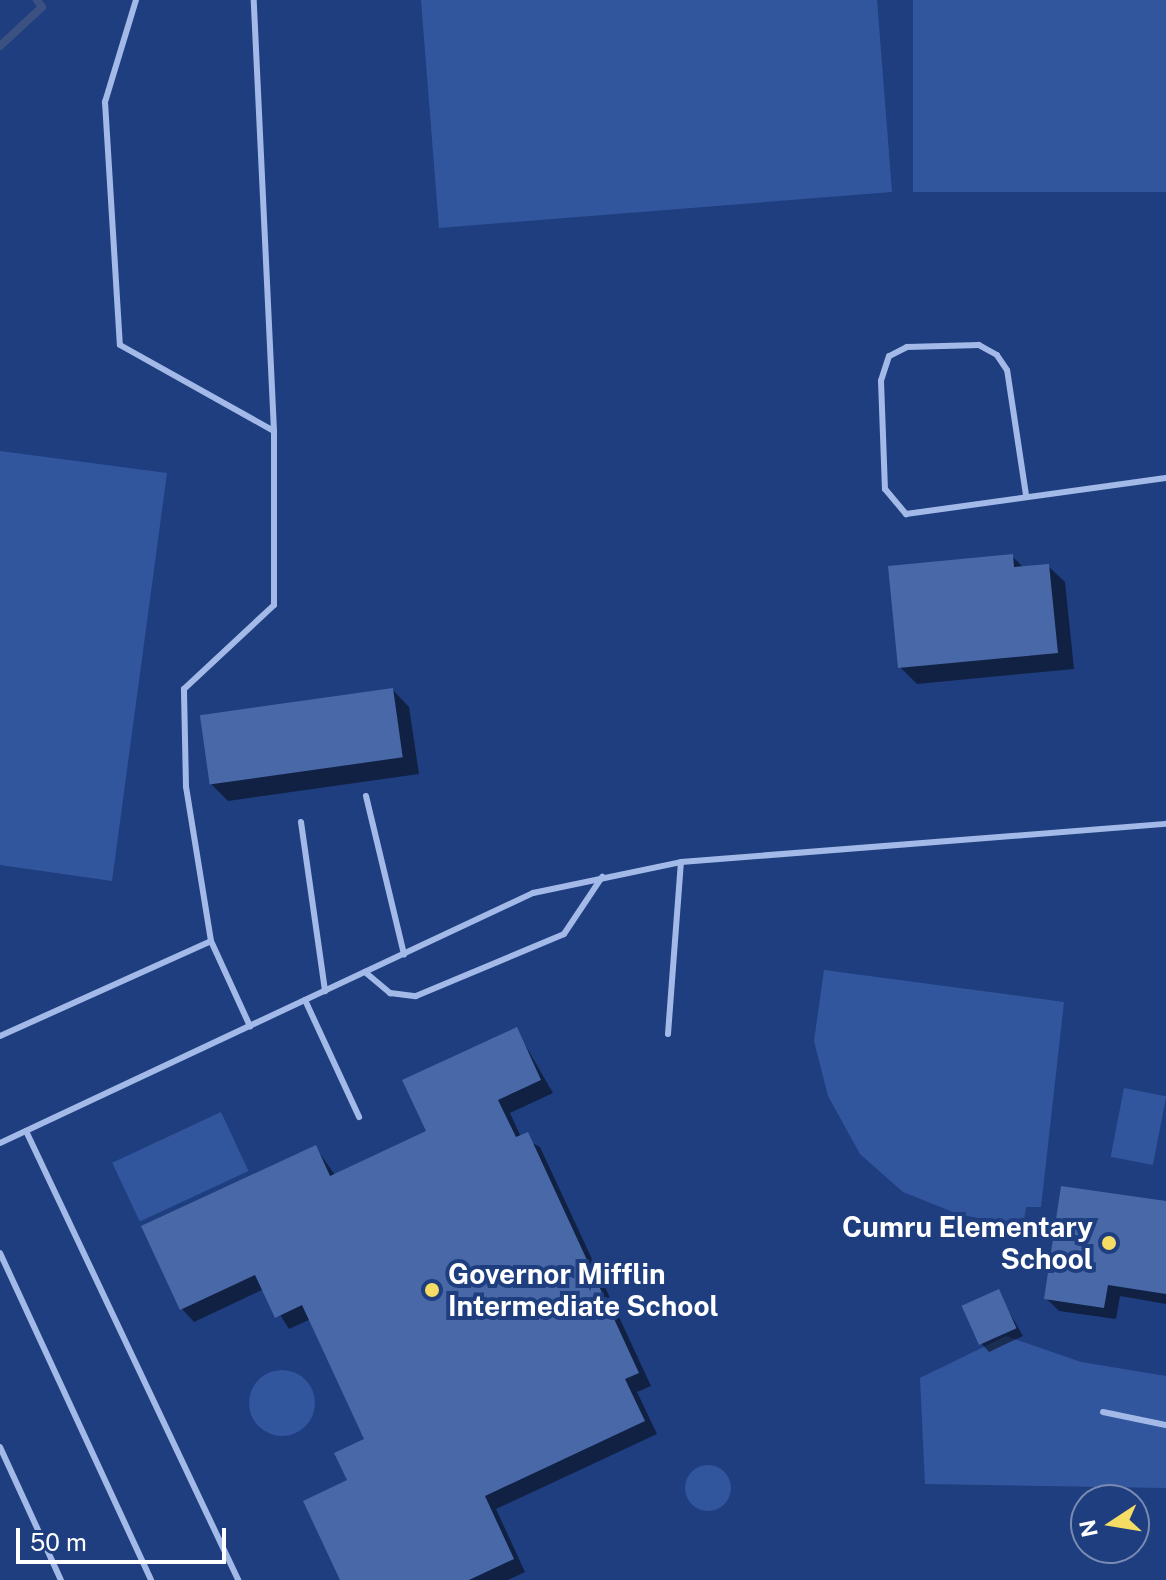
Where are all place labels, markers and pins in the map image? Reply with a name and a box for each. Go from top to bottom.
place label: Cumru Elementary School [842,1210,1093,1276]
marker: Cumru Elementary School [1100,1234,1118,1252]
place label: Governor Mifflin Intermediate School [448,1257,719,1323]
marker: Governor Mifflin Intermediate School [423,1281,441,1299]

